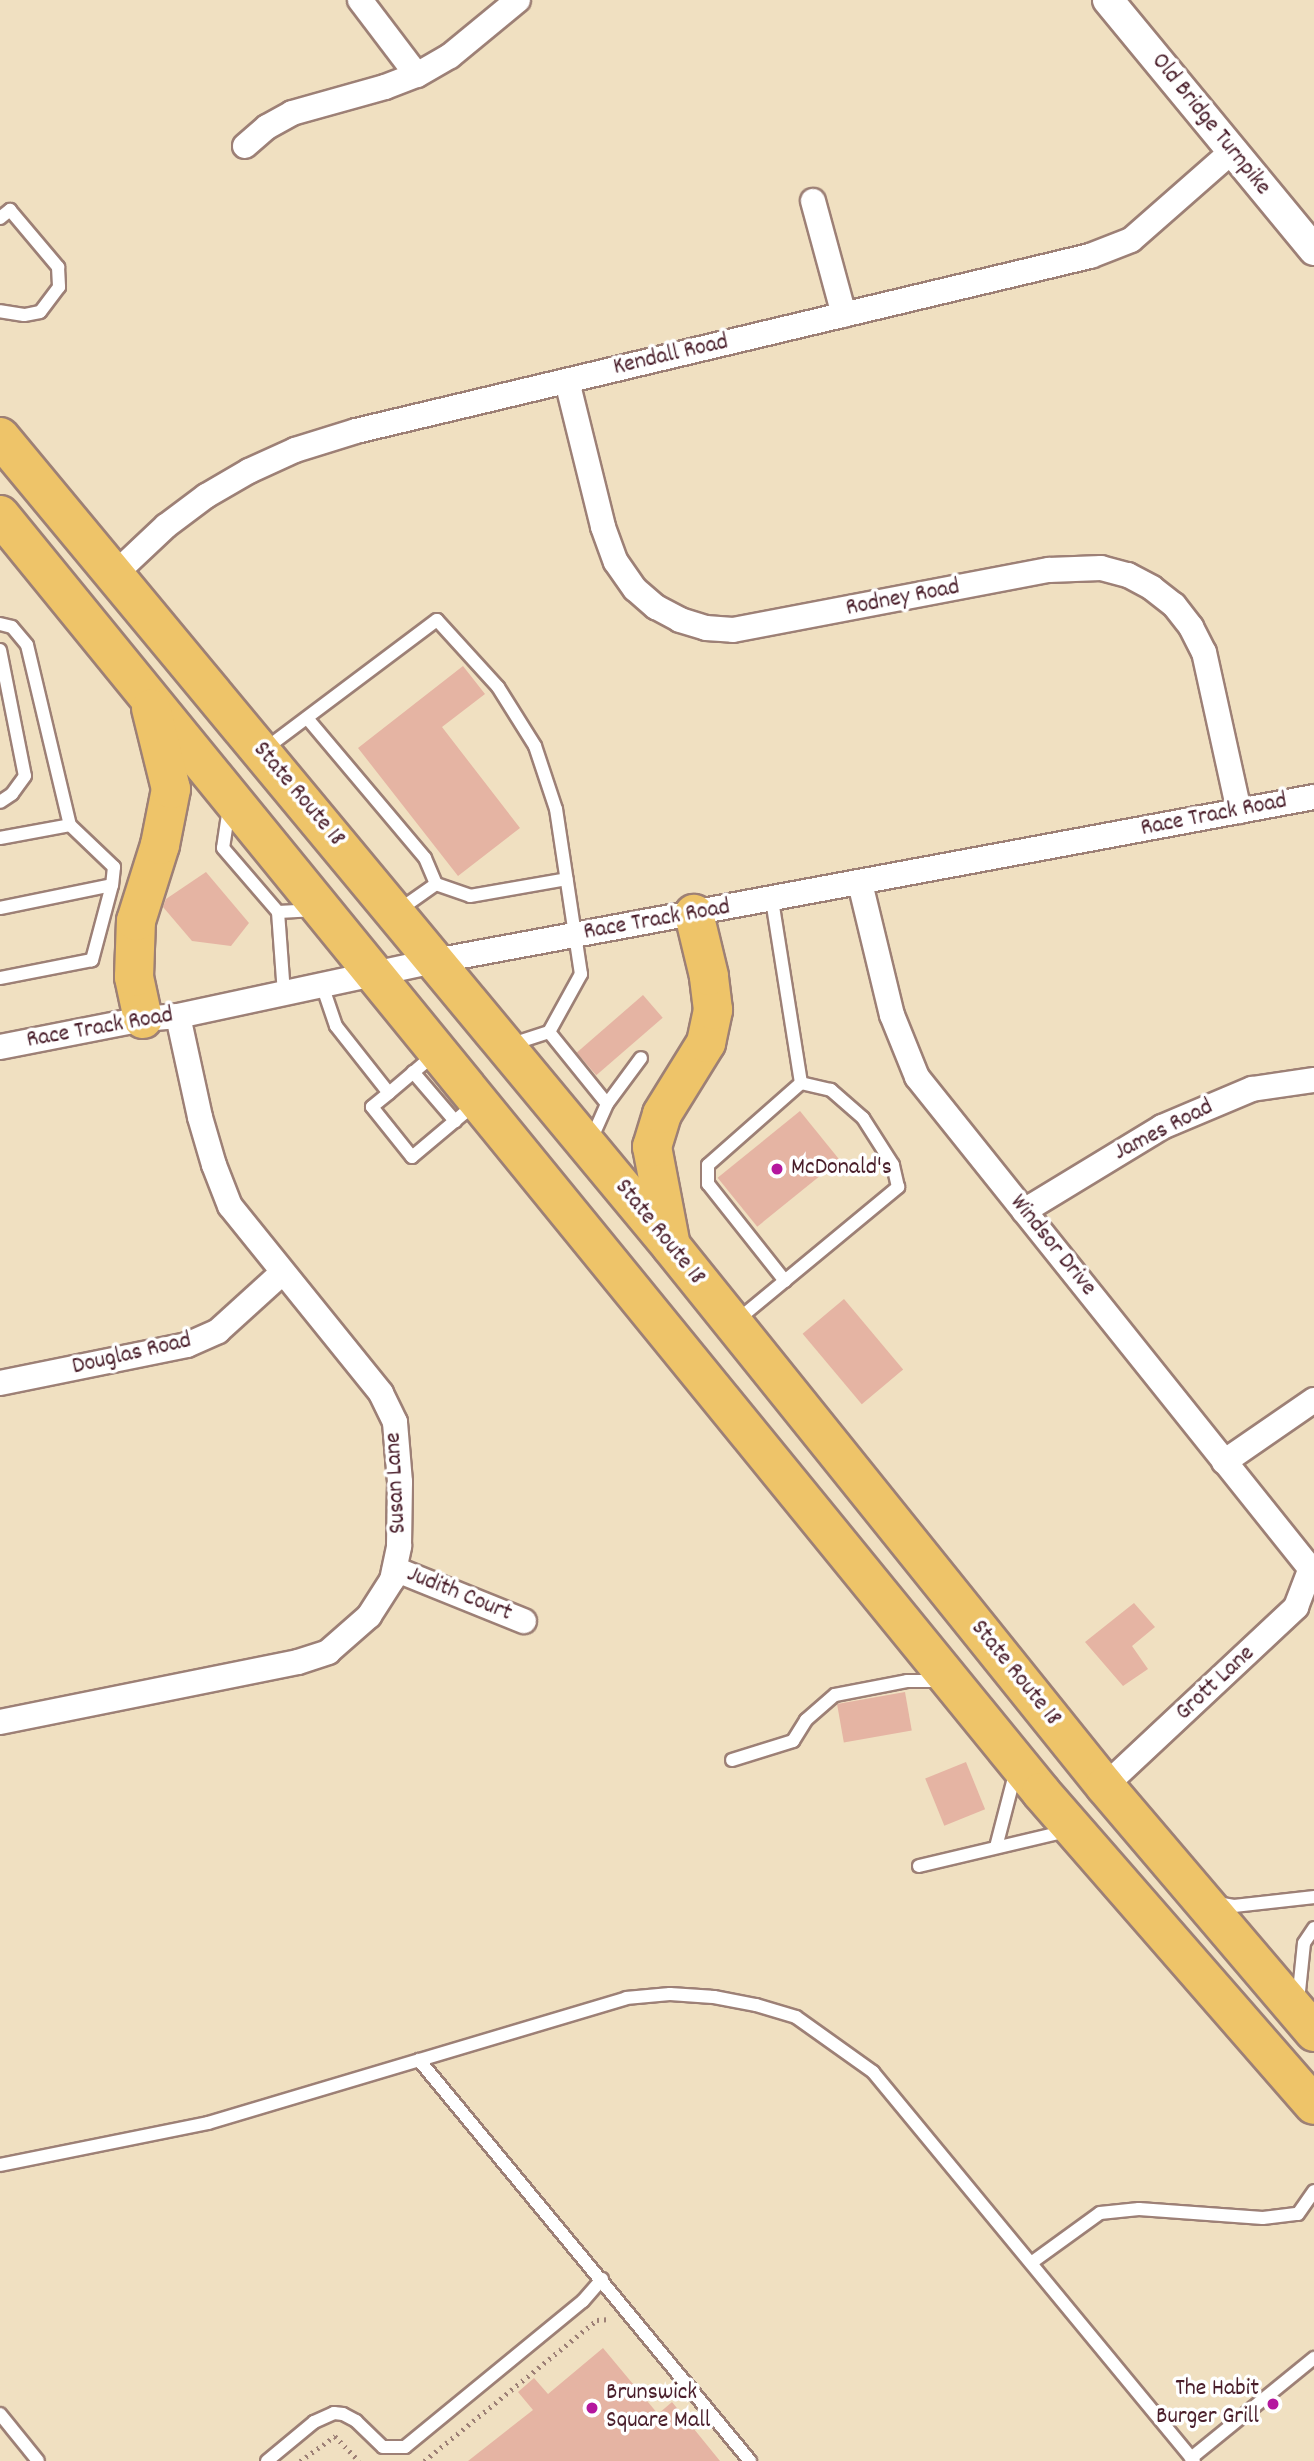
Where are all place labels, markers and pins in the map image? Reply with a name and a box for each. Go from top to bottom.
place label: McDonald's [791,1155,892,1183]
marker: McDonald's [769,1161,785,1177]
place label: The Habit Burger Grill [1156,2376,1259,2432]
place label: Brunswick Square Mall [606,2380,711,2436]
marker: The Habit Burger Grill [1265,2396,1281,2412]
marker: Brunswick Square Mall [584,2400,600,2416]

